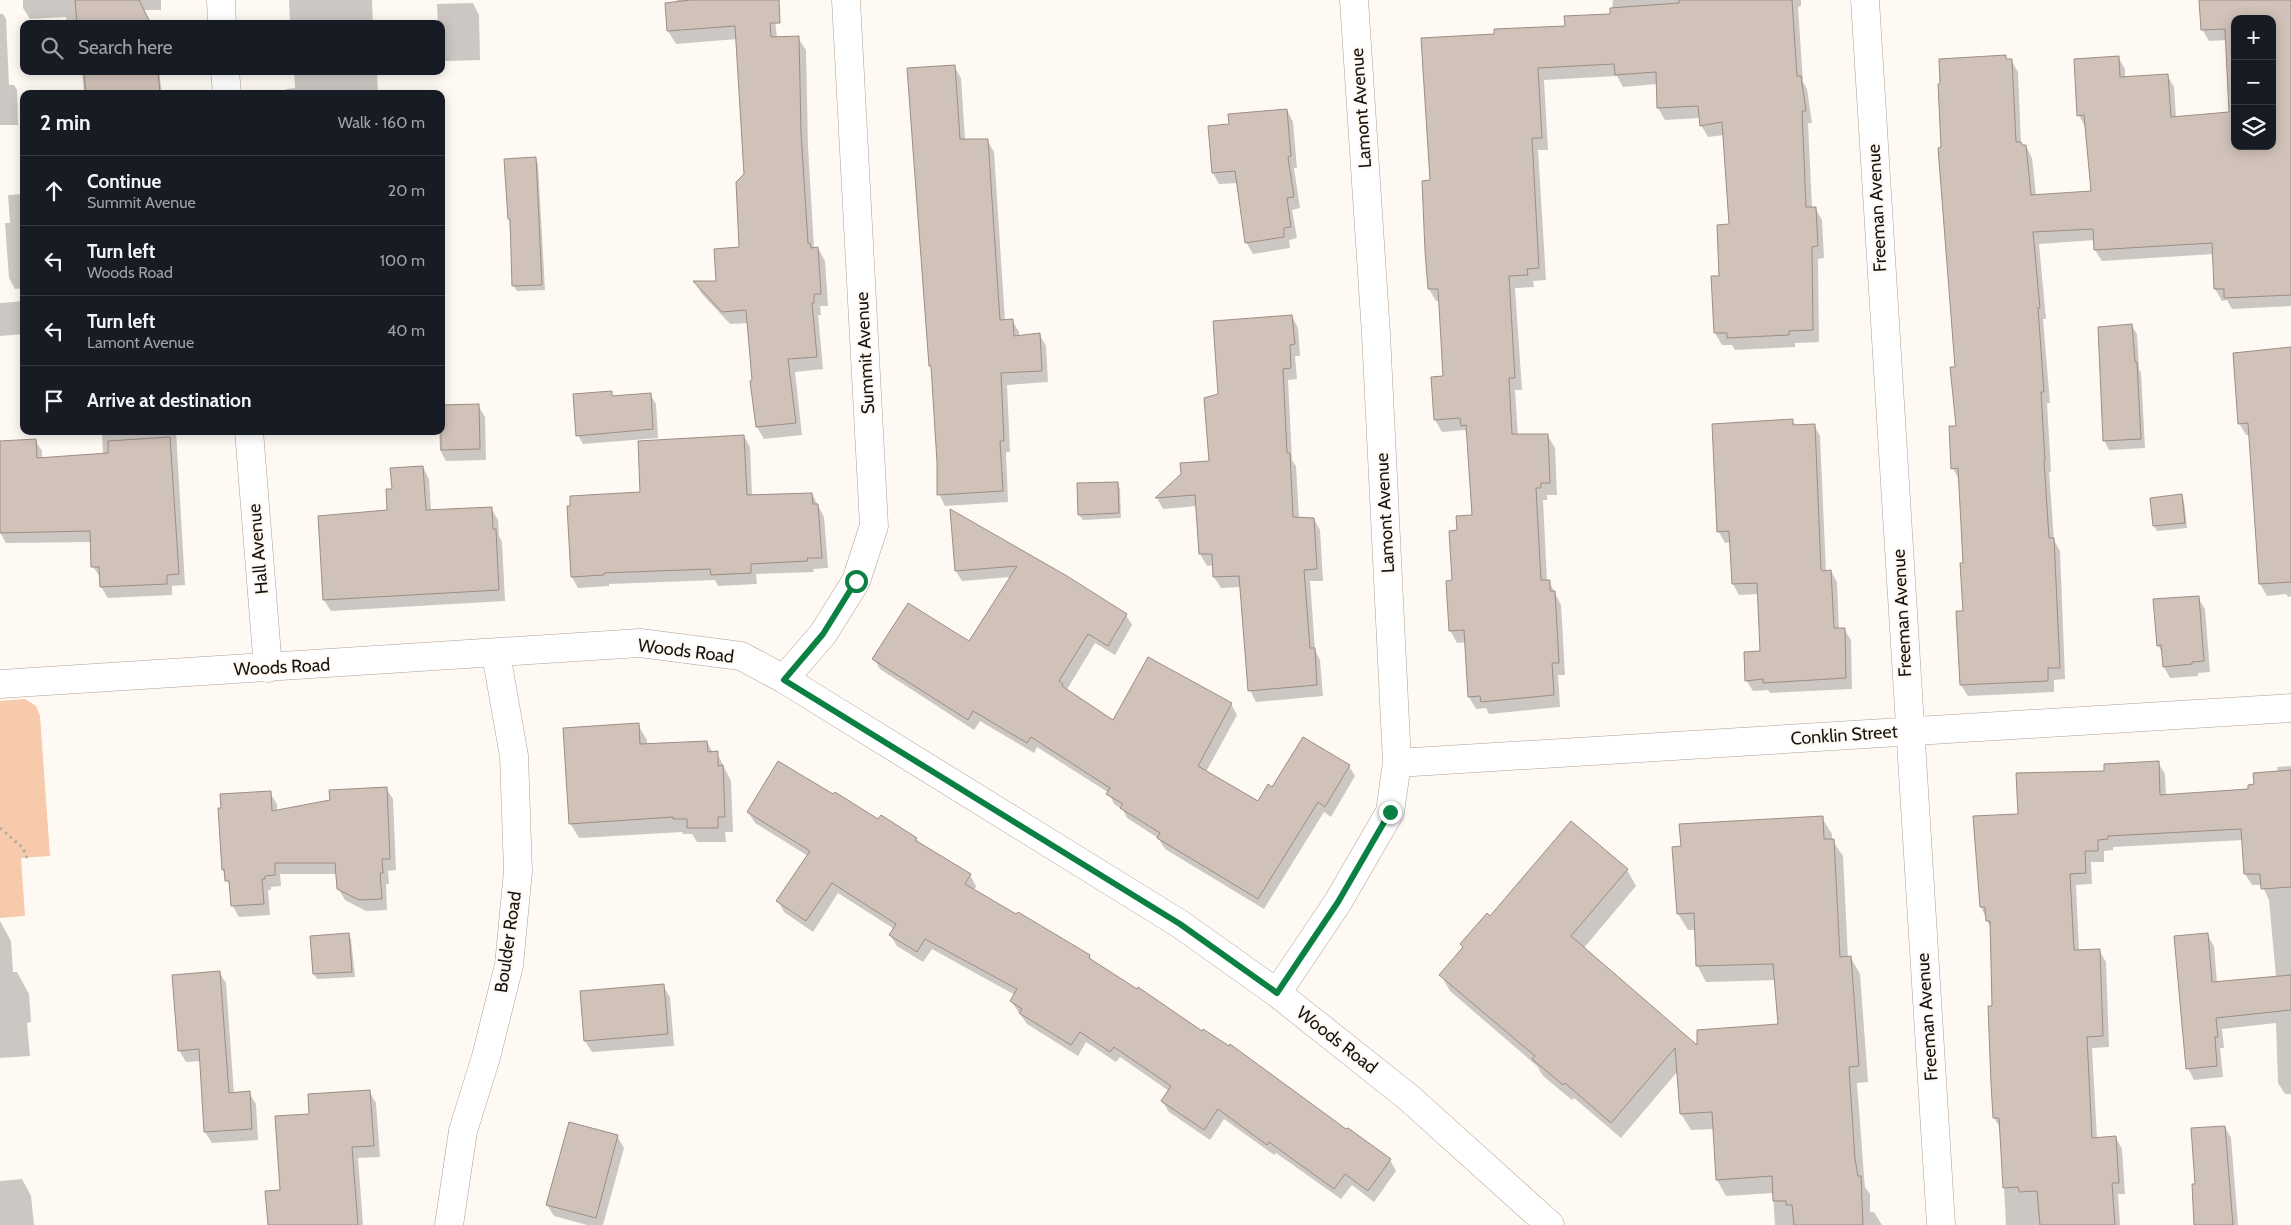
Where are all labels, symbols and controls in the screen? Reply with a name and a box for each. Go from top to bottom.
map controls [2231,15,2276,150]
button: + [2231,15,2276,60]
search box [20,20,445,75]
icon: search [38,34,66,62]
text: Search here [78,36,172,59]
street label: Lamont Avenue [1346,47,1376,169]
button: − [2231,60,2276,105]
button: layers [2231,105,2276,150]
text: 2 min [40,110,91,135]
text: Walk · 160 m [338,113,425,132]
street label: Freeman Avenue [1863,143,1891,273]
text: Continue [87,170,161,193]
icon: ahead [40,177,68,205]
text: 20 m [388,181,425,200]
text: Summit Avenue [87,193,196,212]
text: Turn left [87,240,155,263]
icon: left [40,247,68,275]
text: 100 m [380,251,425,270]
text: Woods Road [87,263,173,282]
street label: Summit Avenue [851,291,879,415]
text: Turn left [87,310,155,333]
icon: left [40,317,68,345]
text: 40 m [387,321,425,340]
text: Lamont Avenue [87,333,194,352]
icon: arrive [40,387,68,415]
text: Arrive at destination [87,389,251,412]
street label: Lamont Avenue [1371,452,1399,574]
street label: Hall Avenue [243,503,273,595]
street label: Freeman Avenue [1888,548,1916,678]
route start [845,570,868,593]
street label: Woods Road [637,634,735,668]
street label: Woods Road [233,653,331,681]
street label: Conklin Street [1790,720,1898,750]
route end [1379,801,1402,824]
street label: Boulder Road [490,890,526,994]
street label: Freeman Avenue [1912,952,1942,1082]
street label: Woods Road [1292,1002,1382,1078]

